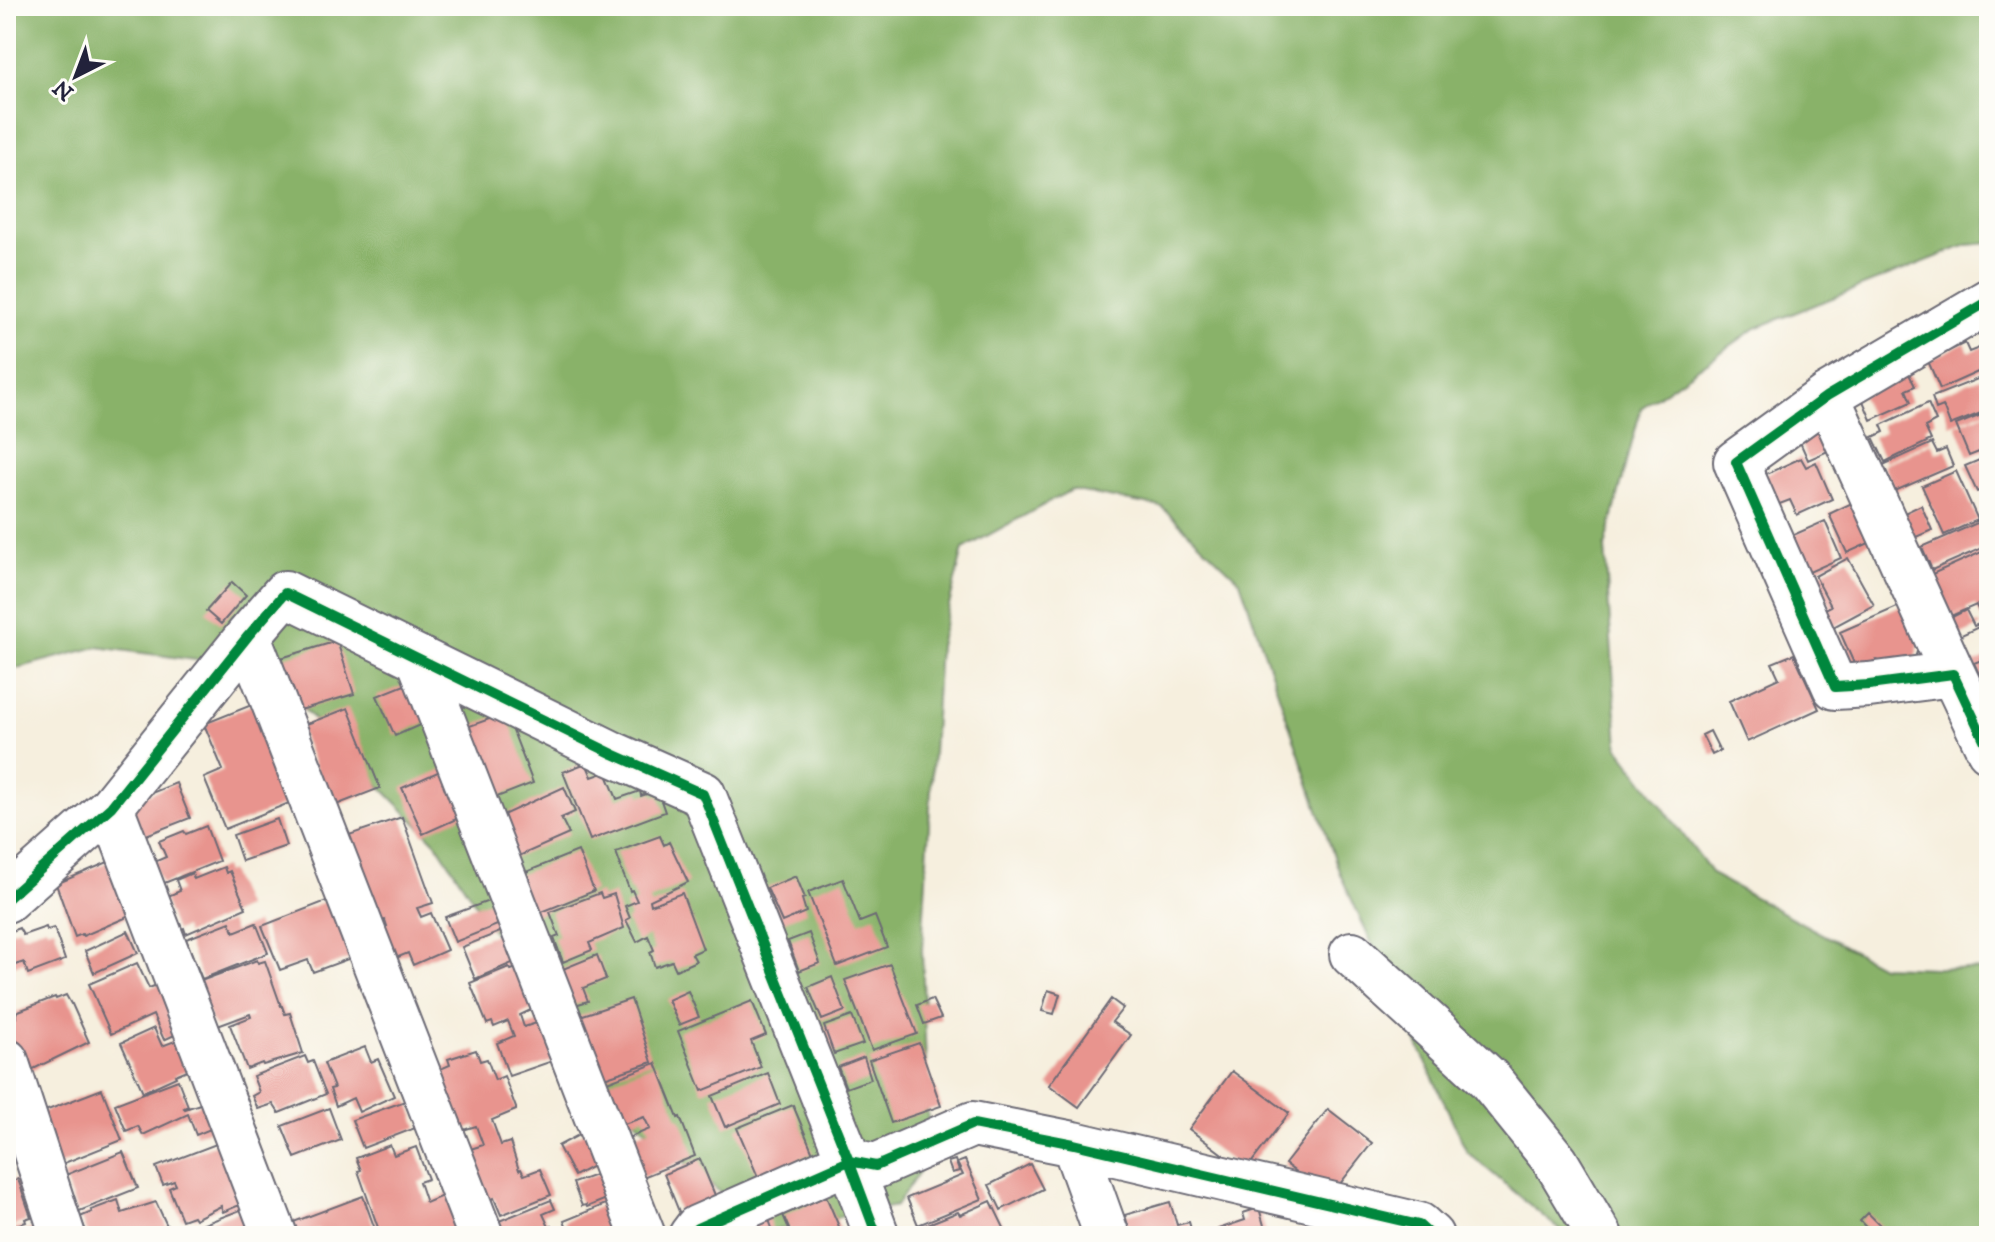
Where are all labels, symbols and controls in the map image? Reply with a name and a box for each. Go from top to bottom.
north arrow [36,36,116,116]
text: N [48,74,79,106]

